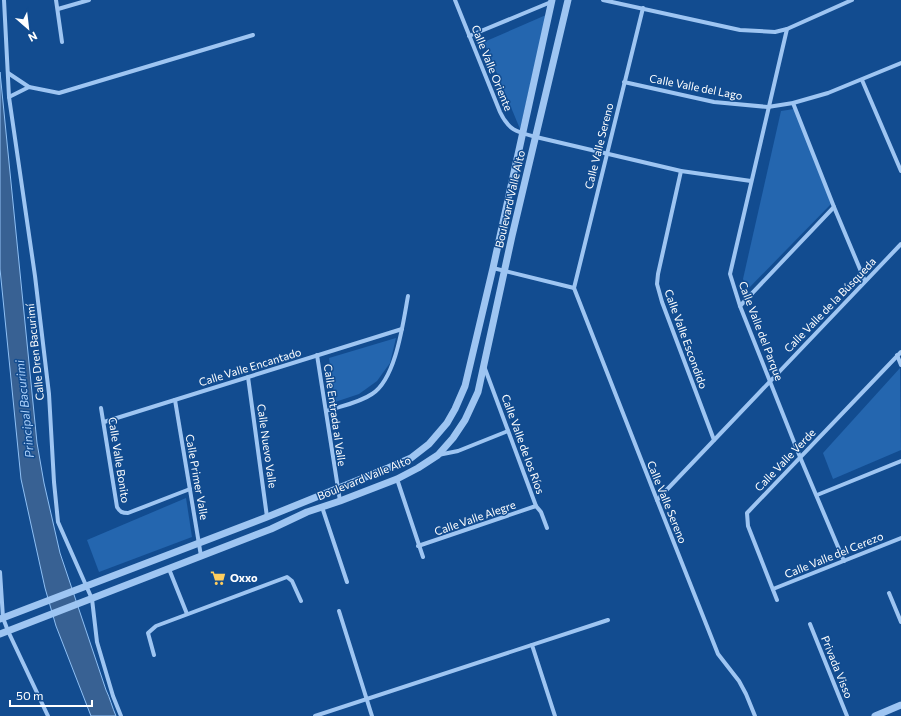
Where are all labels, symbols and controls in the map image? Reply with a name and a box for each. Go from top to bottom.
north arrow [8,8,48,48]
street label: Calle Valle Oriente [469,23,516,113]
text: N [26,30,40,45]
street label: Calle Valle del Lago [648,71,744,102]
street label: Calle Valle Sereno [582,101,616,190]
street label: Boulevard Valle Alto [492,148,527,249]
street label: Calle Valle de la Búsqueda [781,255,878,355]
street label: Calle Valle del Parque [737,279,786,382]
street label: Calle Valle Escondido [662,287,711,391]
street label: Calle Dren Bacurimí [23,302,46,401]
street label: Calle Valle Encantado [197,345,303,388]
water label: Principal Bacurimi [12,359,36,459]
street label: Calle Entrada al Valle [322,363,349,467]
street label: Calle Valle de los Ríos [499,392,548,496]
street label: Calle Nuevo Valle [255,403,280,489]
street label: Calle Valle Bonito [106,416,133,504]
street label: Calle Valle Verde [751,426,818,494]
street label: Calle Primer Valle [184,433,211,521]
street label: Boulevard Valle Alto [315,453,413,502]
street label: Calle Valle Sereno [645,459,690,546]
street label: Calle Valle Alegre [432,497,517,538]
street label: Calle Valle del Cerezo [782,529,886,580]
supermarket icon: Oxxo [209,569,227,587]
place label: Oxxo [230,571,258,584]
street label: Privada Visso [819,634,856,701]
scale bar [10,682,92,708]
text: 50 m [16,688,44,702]

